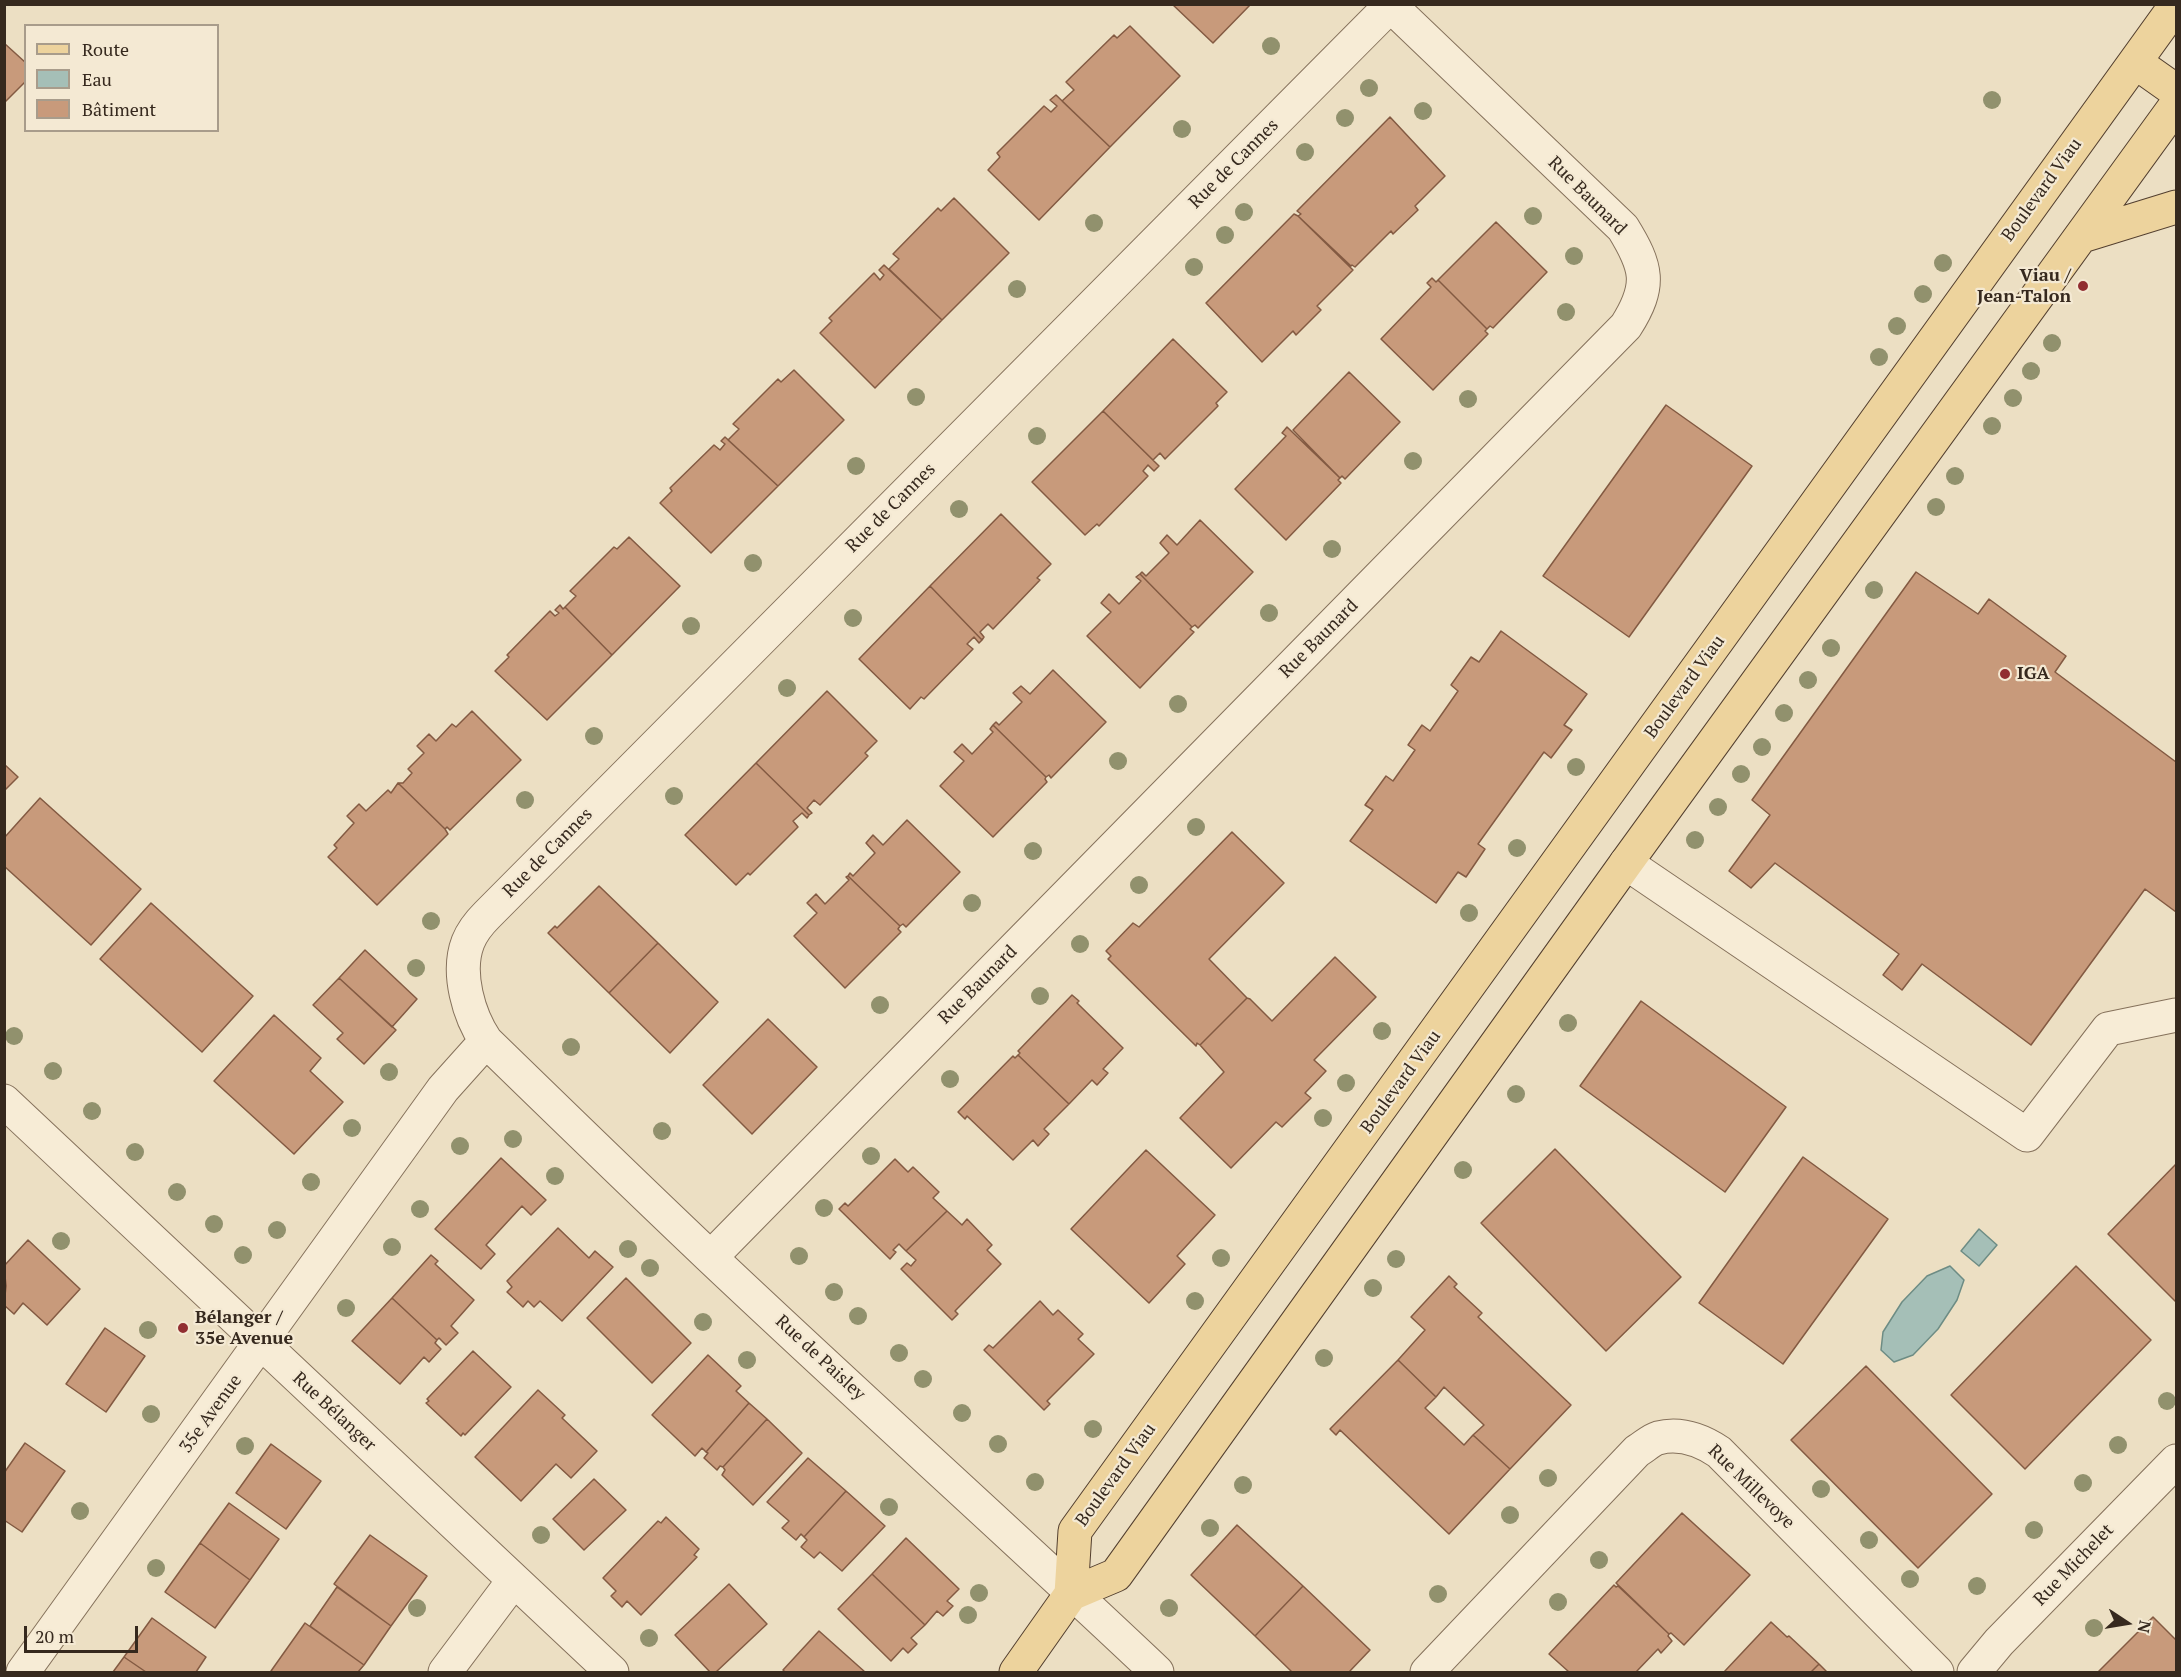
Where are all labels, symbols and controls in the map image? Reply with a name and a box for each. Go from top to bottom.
legend [24,24,219,132]
text: Route [82,37,129,61]
text: Eau [82,67,112,91]
text: Bâtiment [82,97,156,121]
street label: Rue de Cannes [1185,115,1283,213]
street label: Boulevard Viau [1997,134,2087,246]
street label: Rue Baunard [1543,152,1631,240]
place label: Viau / Jean-Talon [1977,265,2071,308]
marker: Viau / Jean-Talon [2076,279,2090,293]
street label: Rue de Cannes [842,459,940,557]
street label: Rue Baunard [1275,595,1363,683]
street label: Boulevard Viau [1640,631,1730,743]
place label: IGA [2017,663,2050,685]
marker: IGA [1998,667,2012,681]
street label: Rue de Cannes [499,804,597,902]
street label: Rue Baunard [934,941,1022,1029]
street label: Boulevard Viau [1356,1026,1446,1138]
place label: Bélanger / 35e Avenue [195,1307,293,1350]
street label: Rue de Paisley [771,1311,869,1405]
marker: Bélanger / 35e Avenue [176,1321,190,1335]
street label: Rue Bélanger [288,1368,380,1456]
street label: 35e Avenue [175,1371,247,1457]
street label: Boulevard Viau [1071,1419,1161,1531]
street label: Rue Millevoye [1703,1440,1799,1534]
street label: Rue Michelet [2030,1520,2118,1610]
north arrow [2097,1593,2157,1653]
scale bar [27,1614,141,1652]
text: N [2133,1619,2157,1635]
text: 20 m [35,1624,74,1648]

